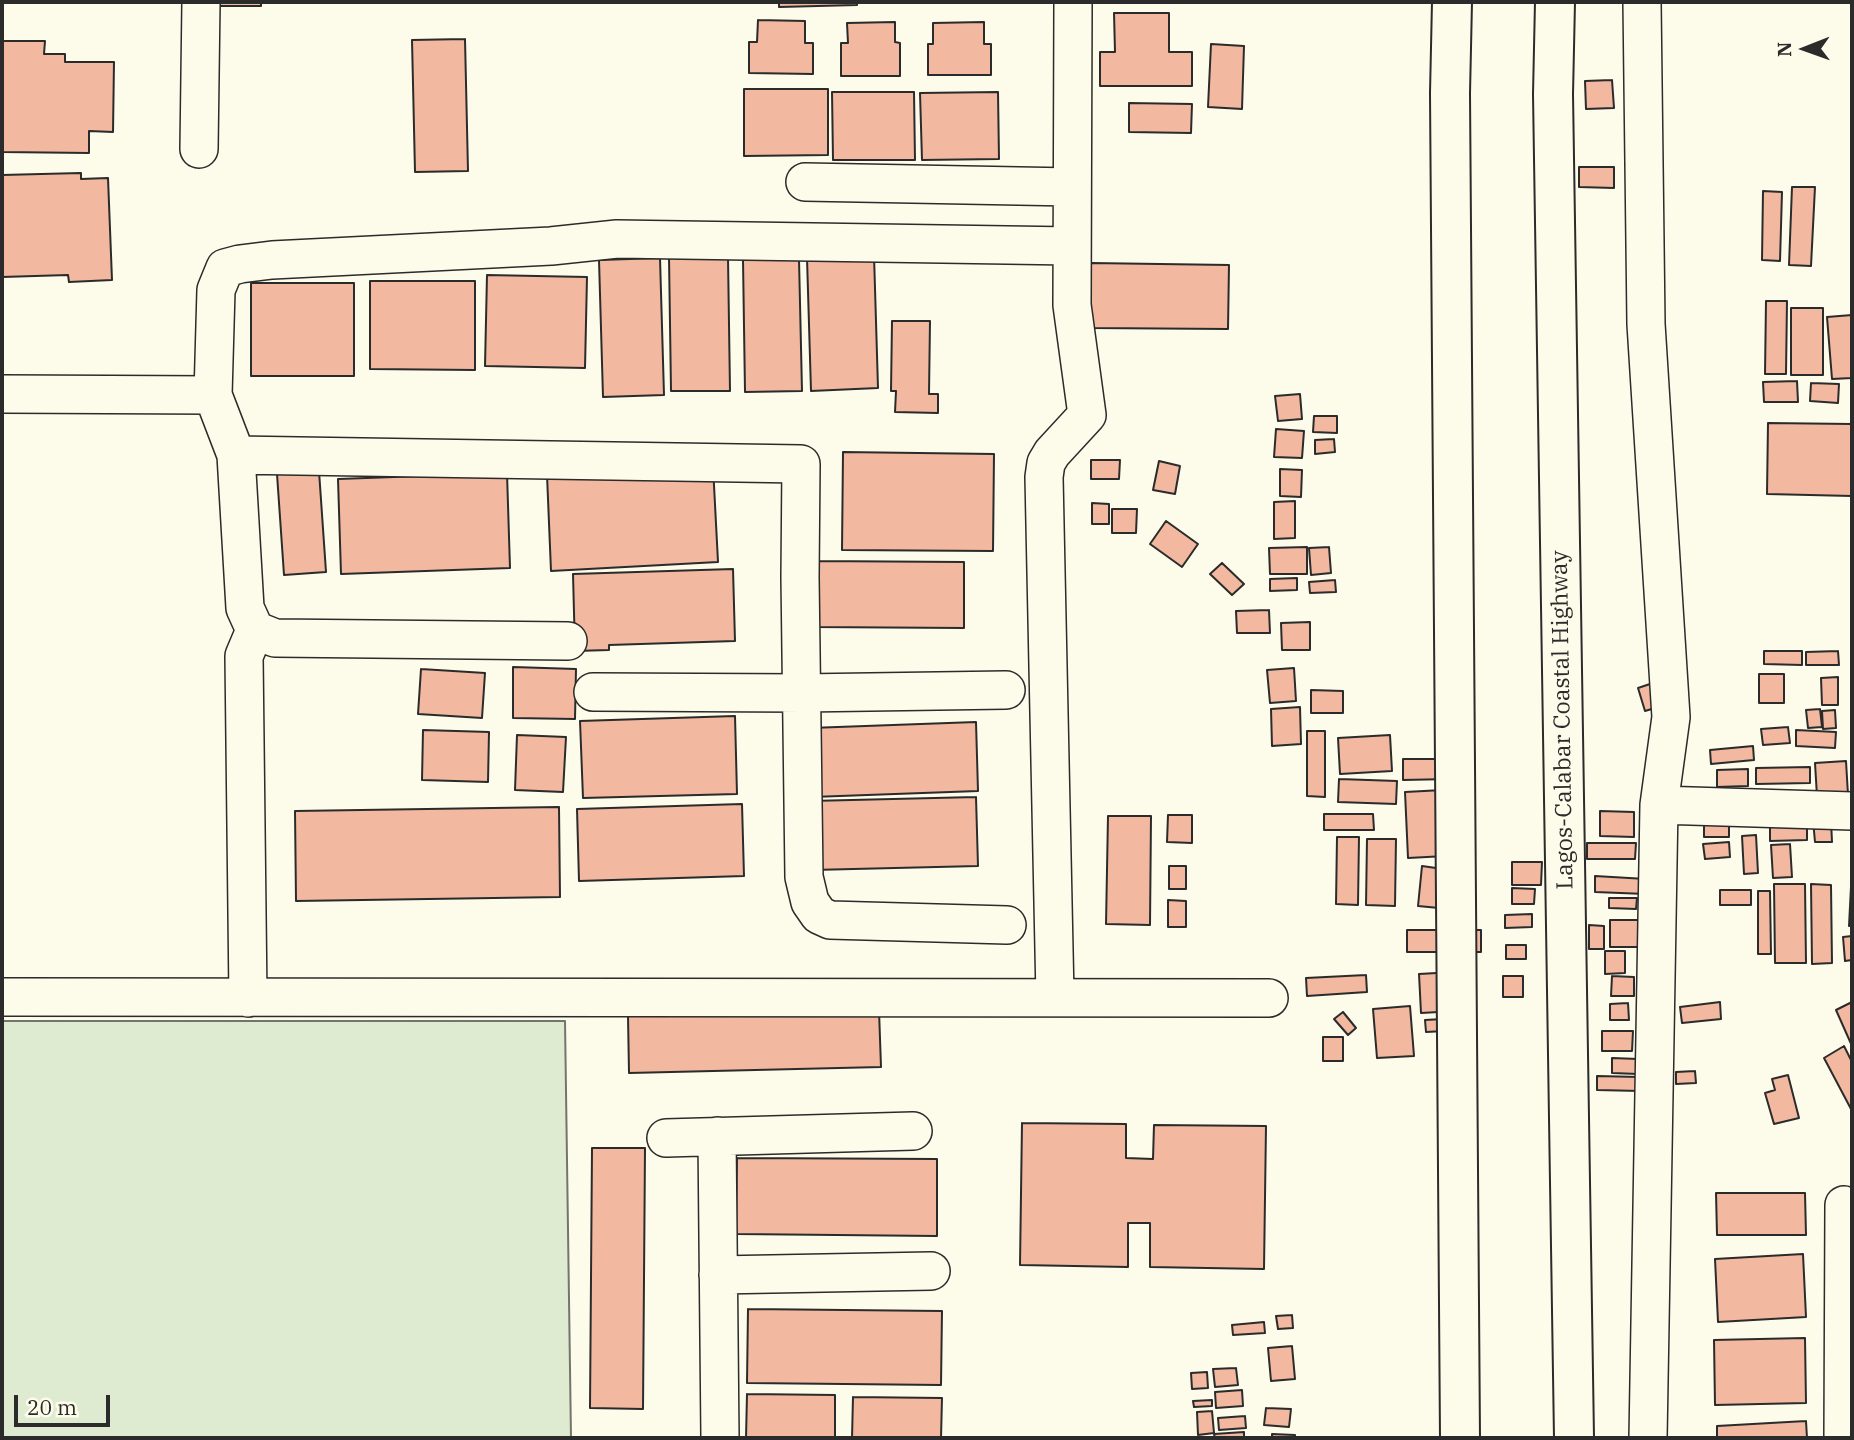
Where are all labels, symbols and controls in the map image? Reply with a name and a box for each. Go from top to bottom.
north arrow [1770,14,1840,84]
text: N [1772,42,1796,57]
street label: Lagos-Calabar Coastal Highway [1546,550,1580,890]
scale bar [18,1380,114,1424]
text: 20 m [27,1393,77,1421]

